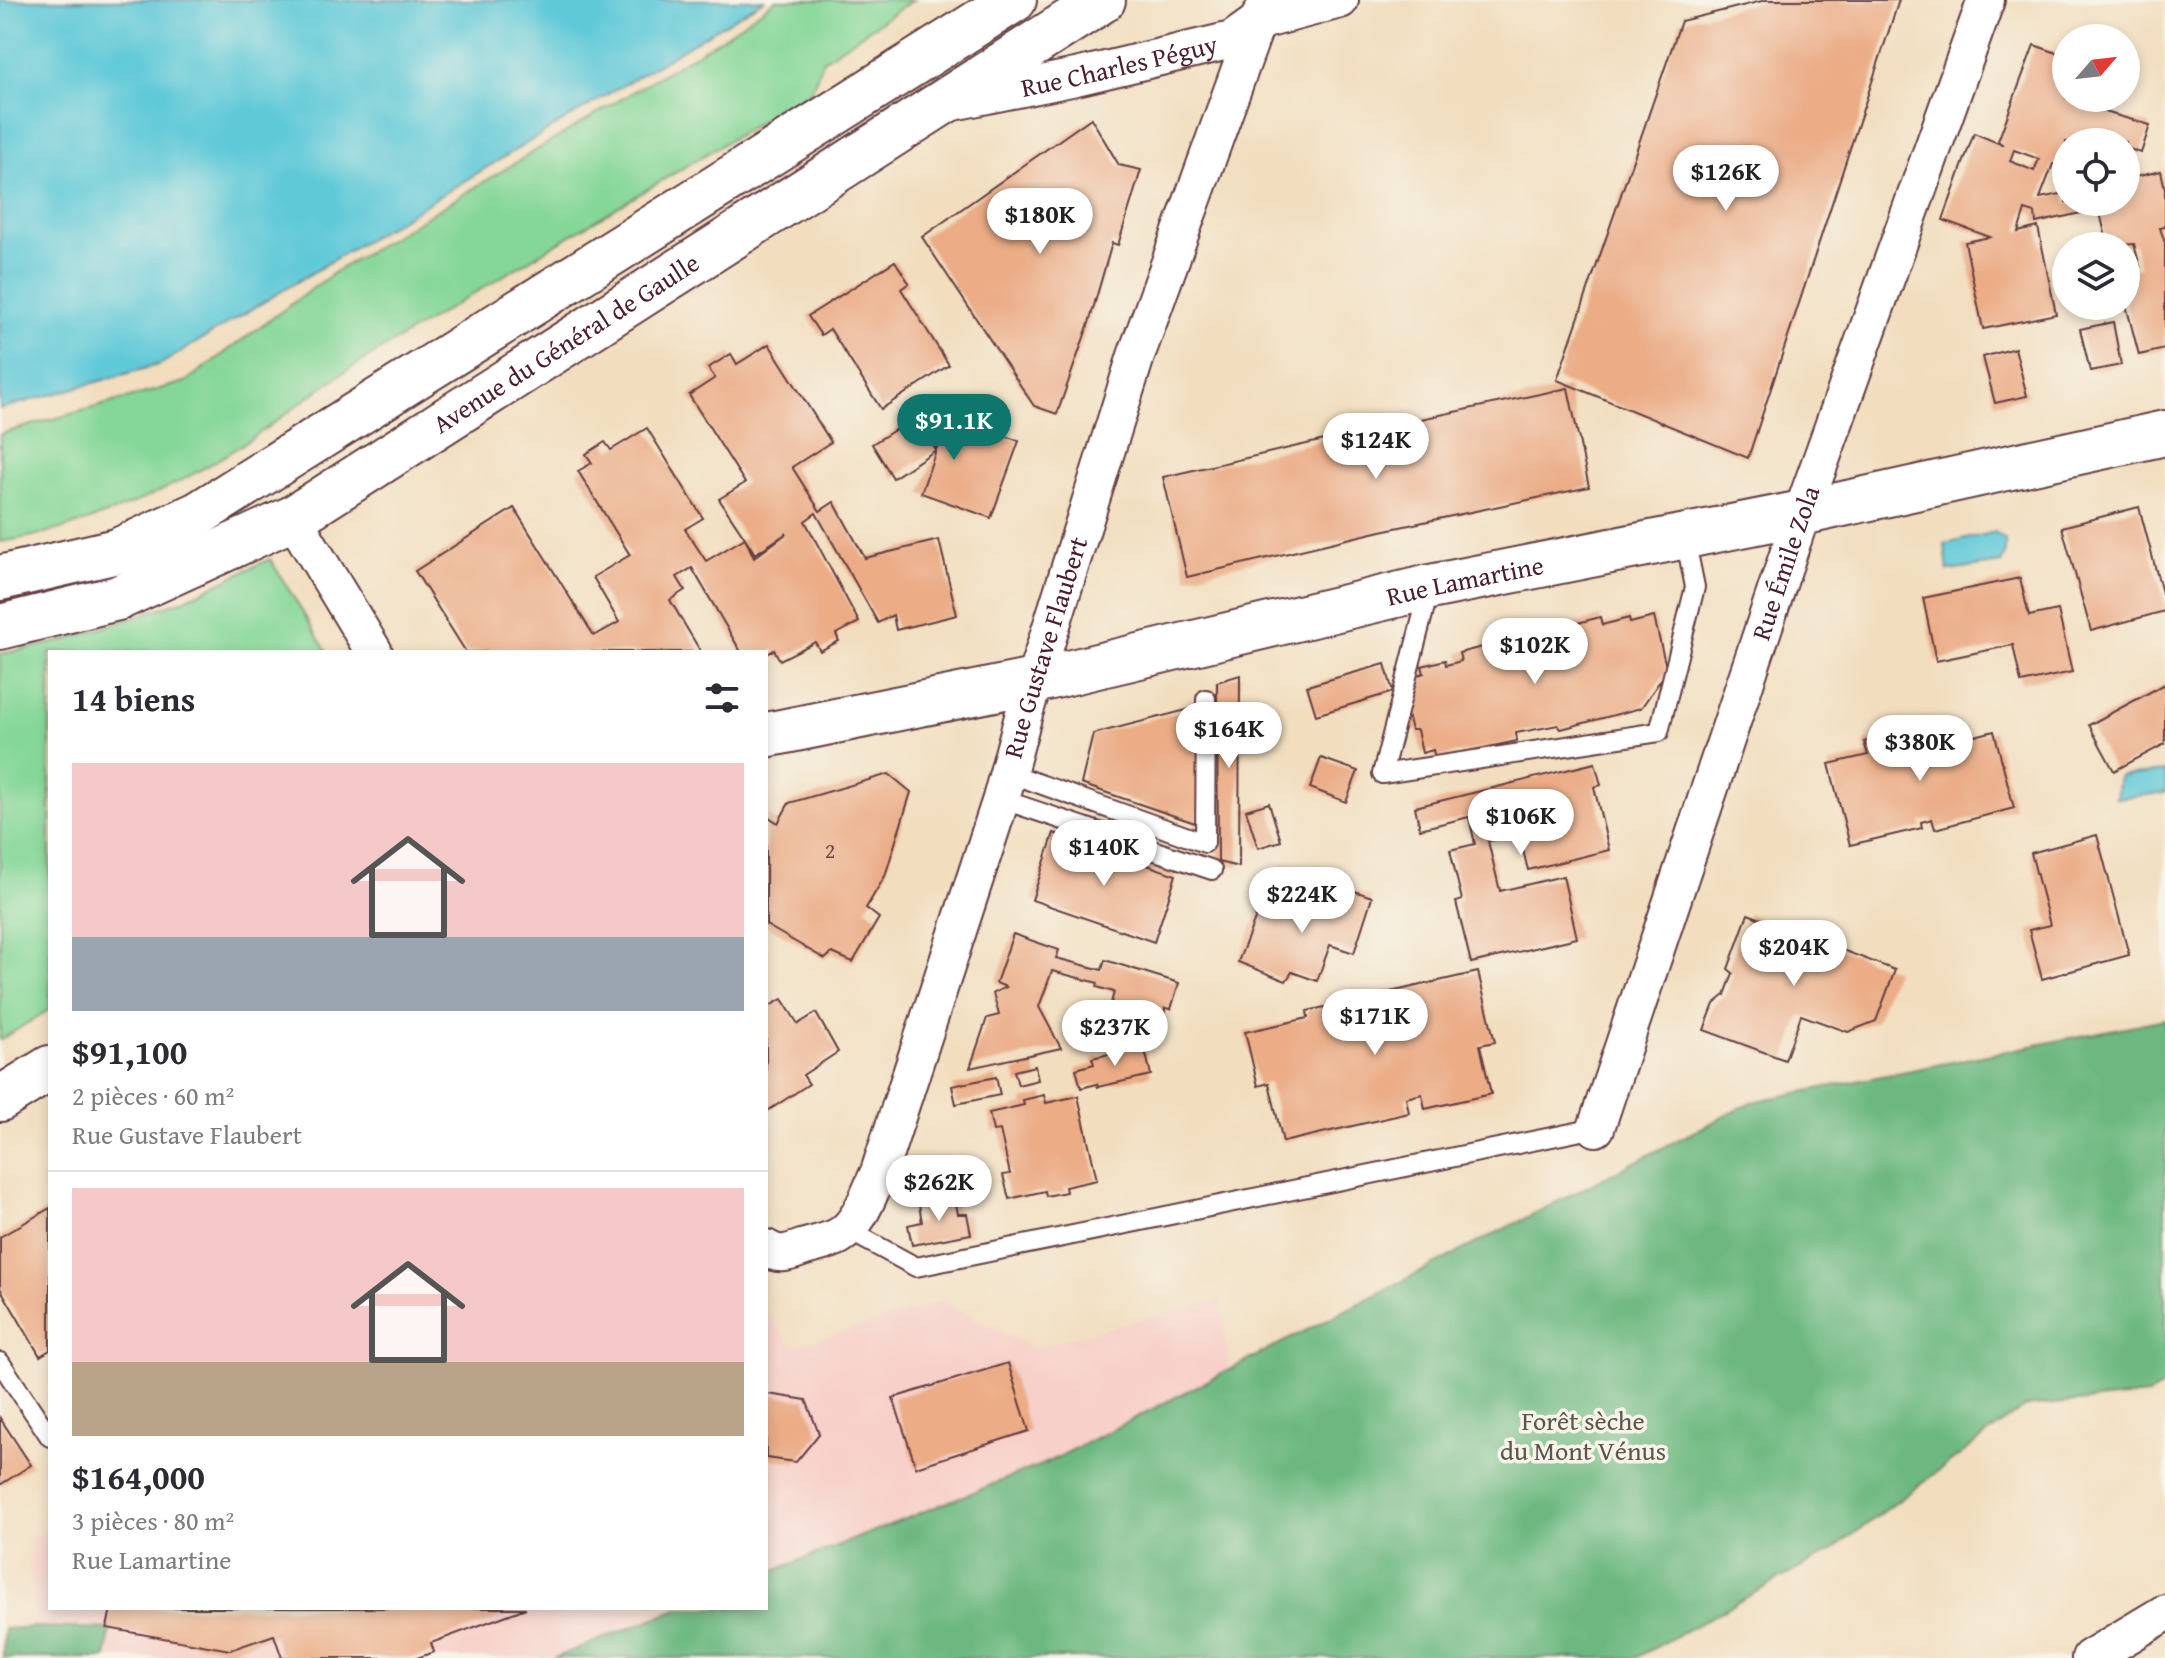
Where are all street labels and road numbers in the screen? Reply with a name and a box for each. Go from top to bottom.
street label: Rue Charles Péguy [1017,24,1221,107]
street label: Avenue du Général de Gaulle [425,243,707,443]
street label: Rue Émile Zola [1741,479,1829,645]
street label: Rue Gustave Flaubert [993,532,1097,762]
street label: Rue Lamartine [1382,545,1547,616]

